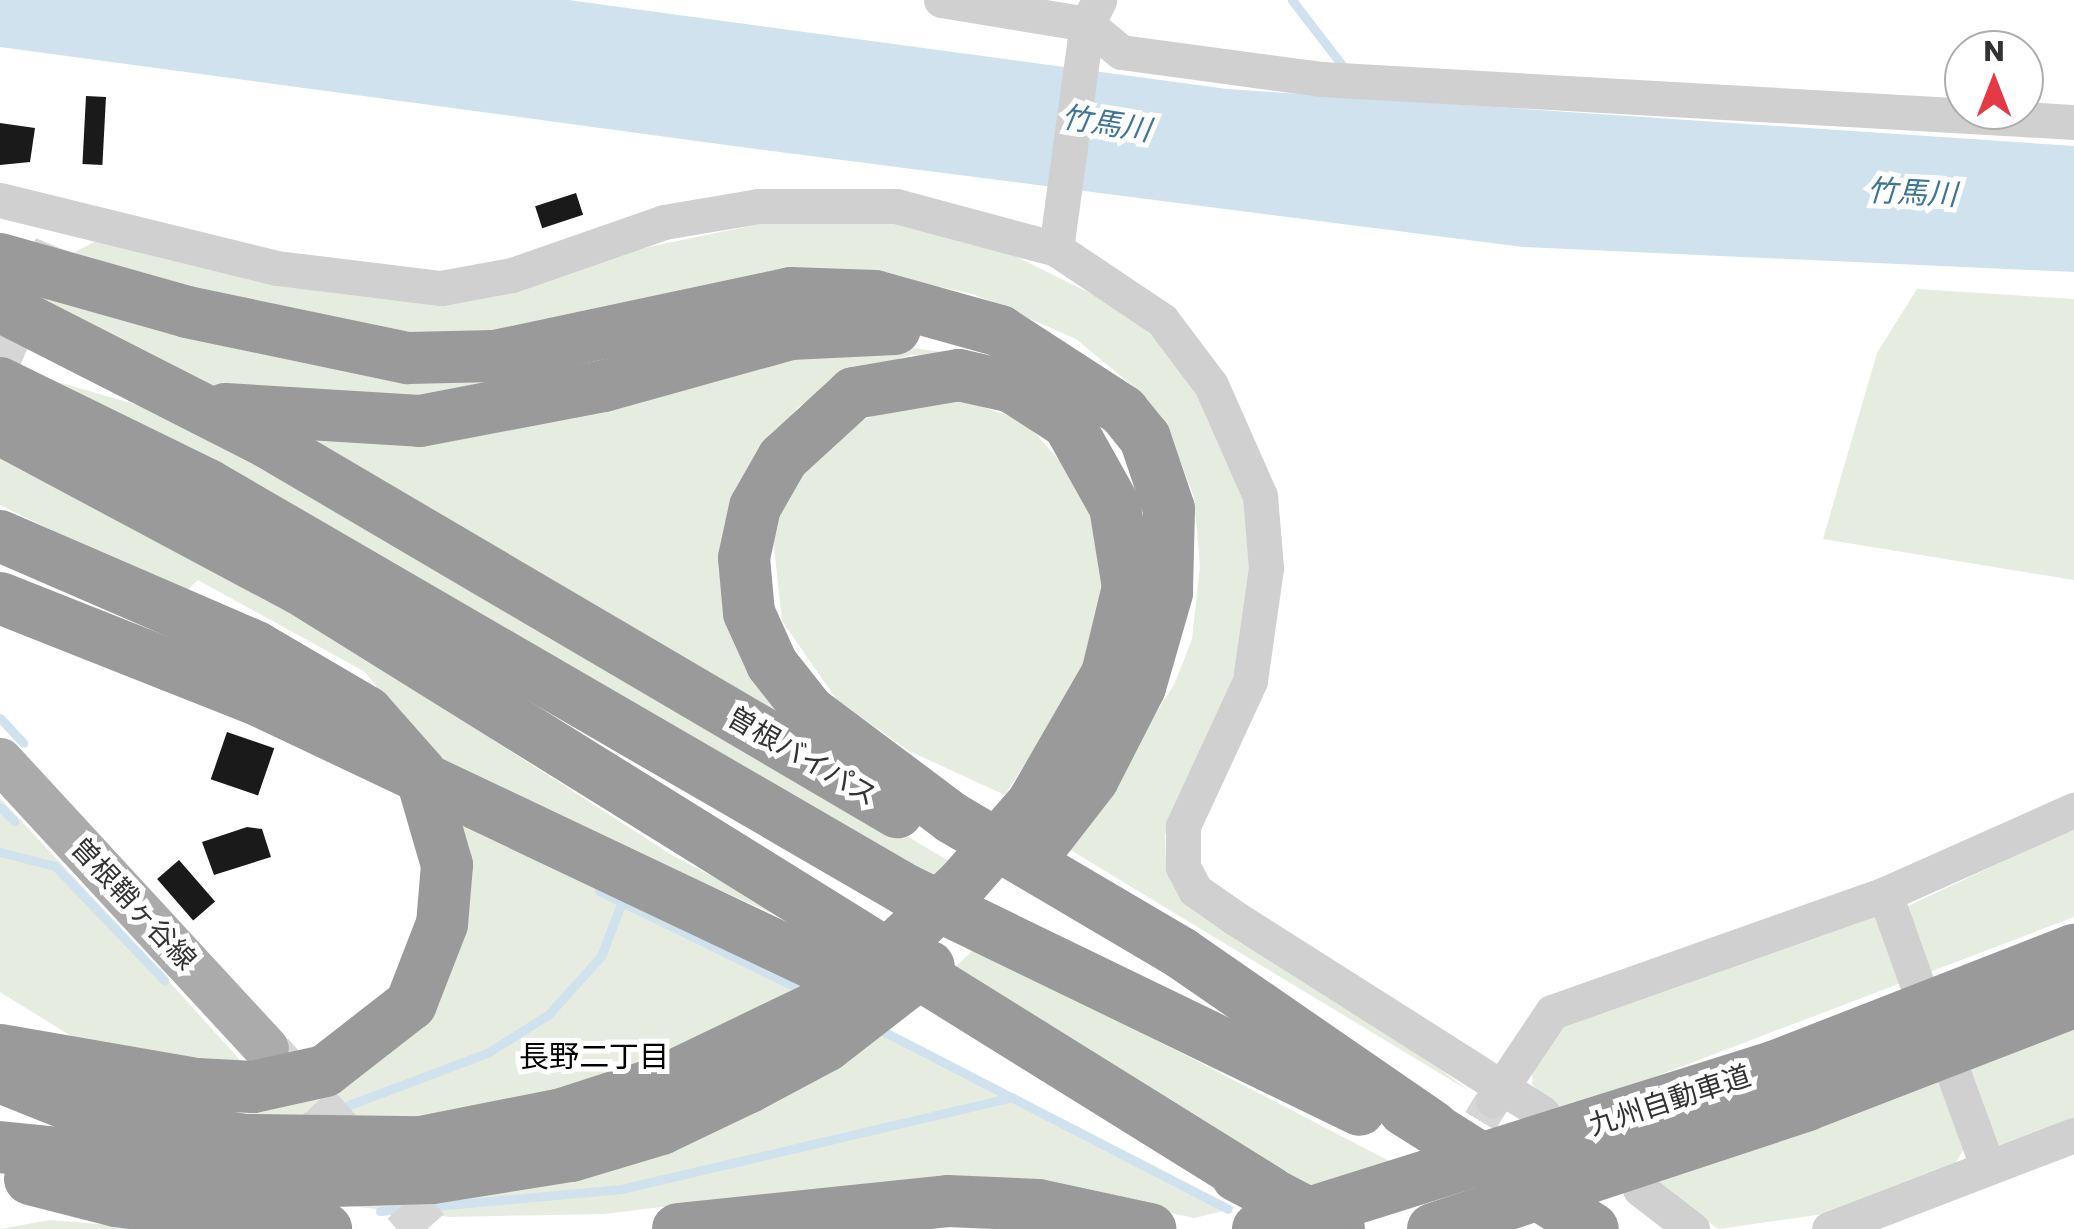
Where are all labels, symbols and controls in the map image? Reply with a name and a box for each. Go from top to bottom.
north arrow [1944,30,2044,130]
text: N [1983,32,2005,71]
water label: 竹馬川 [1059,99,1153,149]
water label: 竹馬川 [1866,173,1958,213]
street label: 曽根バイパス [721,700,883,814]
street label: 曽根鞘ヶ谷線 [63,831,203,977]
district label: 長野二丁目 [519,1039,669,1075]
street label: 九州自動車道 [1585,1059,1755,1143]

